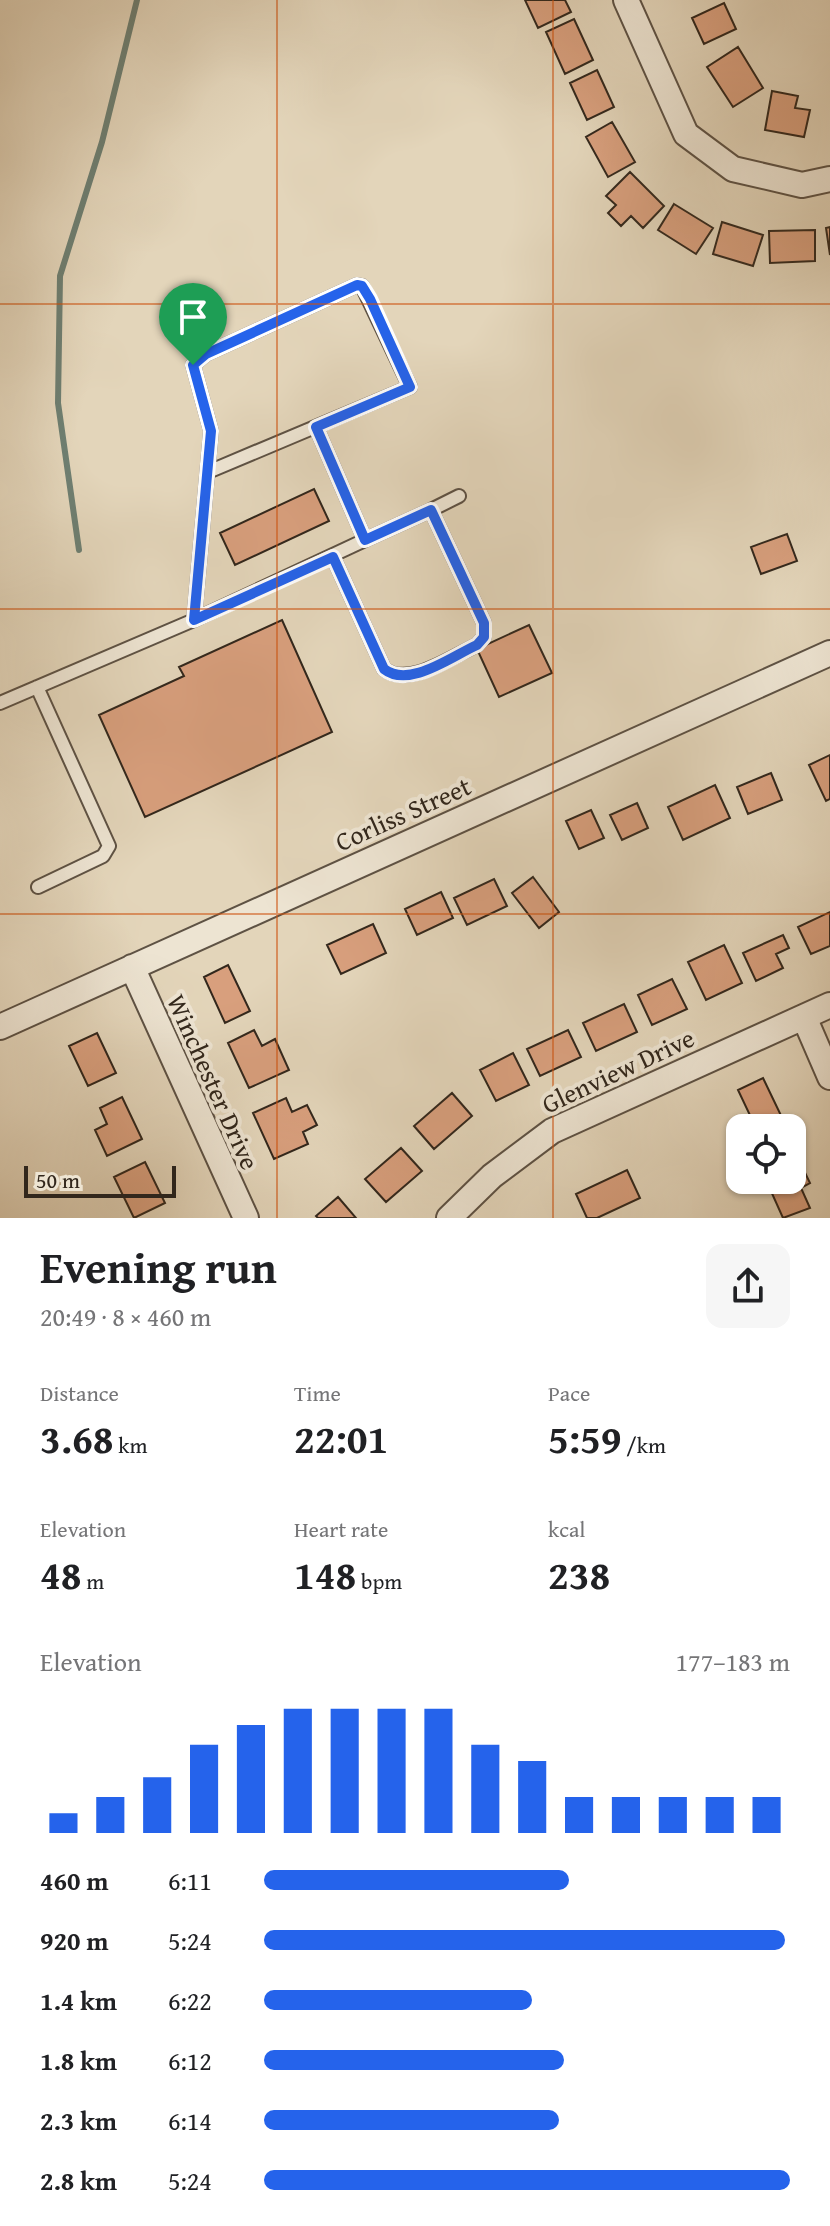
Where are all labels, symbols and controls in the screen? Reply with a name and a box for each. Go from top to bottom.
pin [159,283,227,365]
icon: arrive [171,295,215,339]
street label: Corliss Street [329,766,477,861]
street label: Winchester Drive [157,988,270,1176]
street label: Glenview Drive [535,1018,701,1123]
map controls [726,1114,806,1194]
button: locate [726,1114,806,1194]
scale bar [24,1162,176,1198]
text: 50 m [36,1164,80,1196]
text: Evening run [40,1235,277,1299]
button: share [706,1244,790,1328]
text: 20:49 · 8 × 460 m [40,1297,211,1336]
text: Distance [40,1377,119,1409]
text: Time [294,1377,341,1409]
text: Pace [548,1377,590,1409]
text: 3.68 [40,1409,113,1468]
text: 22:01 [294,1409,388,1468]
text: 5:59 [548,1409,621,1468]
text: km [113,1429,147,1461]
text: /km [621,1429,666,1461]
text: Elevation [40,1513,126,1545]
text: Heart rate [294,1513,388,1545]
text: kcal [548,1513,586,1545]
text: 48 [40,1545,81,1604]
text: 148 [294,1545,356,1604]
text: 238 [548,1545,610,1604]
text: m [81,1565,104,1597]
text: bpm [356,1565,402,1597]
text: Elevation [40,1642,142,1681]
text: 177–183 m [676,1642,790,1681]
text: 460 m [40,1861,108,1900]
text: 6:11 [168,1861,212,1900]
text: 920 m [40,1921,108,1960]
text: 5:24 [168,1921,212,1960]
text: 1.4 km [40,1981,117,2020]
text: 6:22 [168,1981,212,2020]
text: 1.8 km [40,2041,117,2080]
text: 6:12 [168,2041,212,2080]
text: 2.3 km [40,2101,117,2140]
text: 6:14 [168,2101,212,2140]
text: 2.8 km [40,2161,117,2200]
text: 5:24 [168,2161,212,2200]

